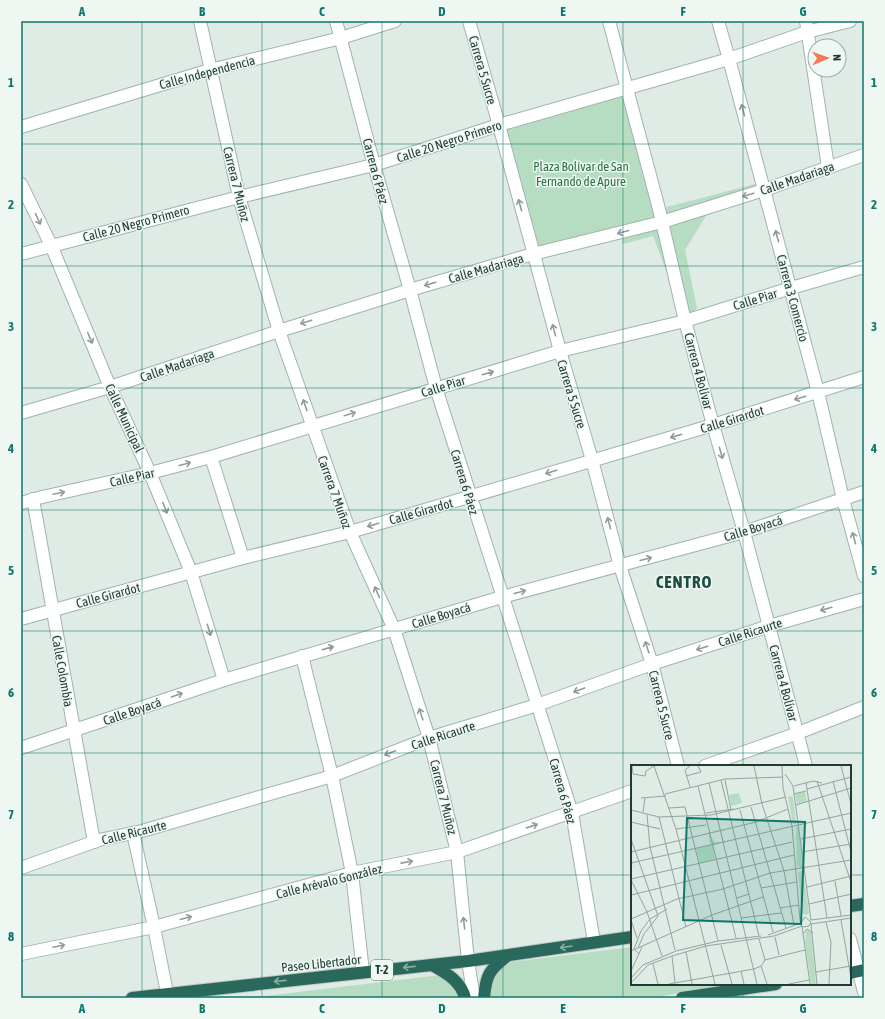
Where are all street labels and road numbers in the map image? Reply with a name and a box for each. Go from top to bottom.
street label: Carrera 5 Sucre [466,34,500,106]
street label: Calle Independencia [158,52,257,92]
street label: Calle 20 Negro Primero [395,117,504,166]
street label: Carrera 6 Páez [360,137,392,206]
street label: Carrera 7 Muñoz [220,145,253,223]
street label: Calle Madariaga [758,159,836,198]
street label: Calle 20 Negro Primero [81,202,191,245]
street label: Calle Madariaga [447,251,525,286]
street label: Carrera 3 Comercio [774,253,811,343]
street label: Calle Piar [731,286,779,313]
street label: Carrera 4 Bolívar [681,331,716,411]
street label: Calle Madariaga [138,346,216,385]
street label: Carrera 5 Sucre [554,358,589,430]
street label: Calle Piar [419,373,467,400]
street label: Calle Municipal [102,381,147,455]
street label: Calle Girardot [699,403,766,436]
street label: Carrera 6 Páez [447,448,482,517]
street label: Carrera 7 Muñoz [314,454,355,531]
street label: Calle Piar [108,465,156,490]
street label: Calle Girardot [387,495,455,528]
street label: Calle Boyacá [722,512,784,545]
street label: Calle Girardot [74,580,142,611]
street label: Calle Boyacá [410,599,472,632]
street label: Calle Ricaurte [716,615,784,650]
street label: Calle Colombia [49,634,76,708]
street label: Carrera 4 Bolívar [766,643,801,723]
street label: Carrera 5 Sucre [646,669,677,741]
street label: Calle Boyacá [101,695,163,728]
street label: Calle Ricaurte [409,718,477,753]
street label: Carrera 6 Páez [546,757,579,826]
street label: Carrera 7 Muñoz [427,758,460,836]
street label: Calle Ricaurte [100,817,168,848]
street label: Calle Arévalo González [275,861,384,902]
street label: Paseo Libertador [280,952,362,975]
road number: T-2 [371,960,393,980]

